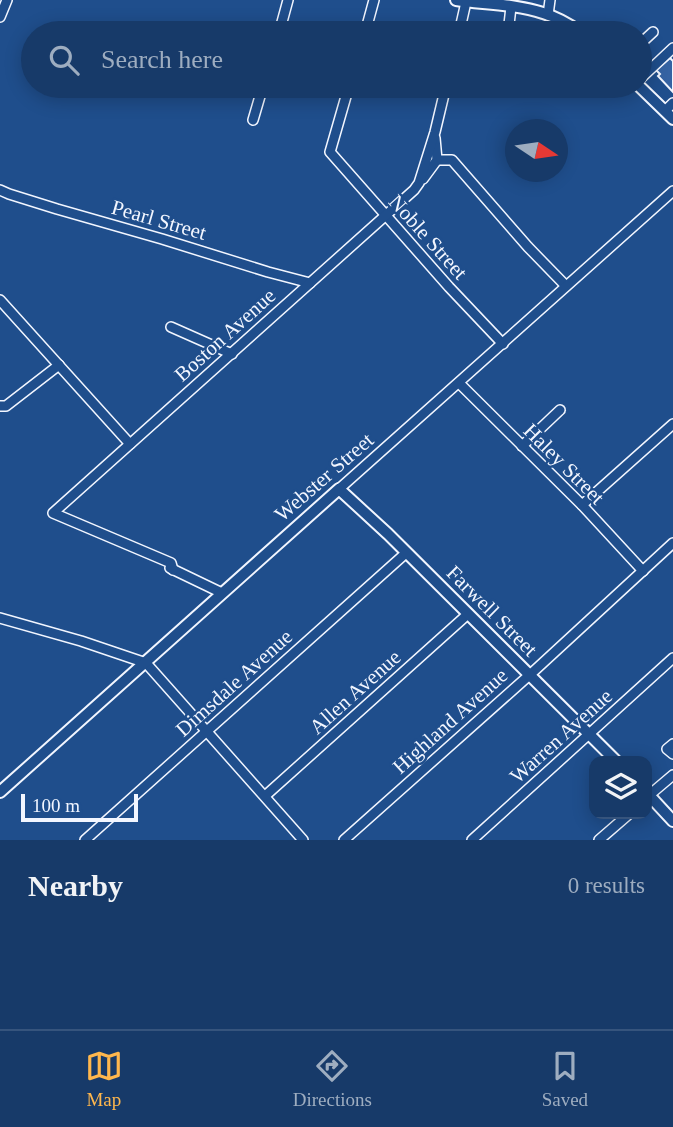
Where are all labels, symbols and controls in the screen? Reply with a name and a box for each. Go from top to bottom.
search box [21,21,652,98]
icon: search [45,41,83,79]
text: Search here [101,45,223,74]
north arrow [505,119,568,182]
street label: Noble Street [384,190,472,284]
street label: Pearl Street [109,195,209,245]
street label: Boston Avenue [170,283,280,387]
street label: Haley Street [519,419,610,510]
street label: Webster Street [270,428,378,526]
street label: Farwell Street [442,561,542,661]
street label: Dimsdale Avenue [171,624,297,742]
street label: Allen Avenue [304,645,406,739]
street label: Highland Avenue [388,663,512,779]
street label: Warren Avenue [505,684,617,788]
map controls [589,756,652,819]
button: layers [589,756,652,819]
scale bar [21,791,138,823]
text: 100 m [32,795,80,816]
text: Nearby [28,869,123,902]
text: 0 results [568,873,645,898]
tab: Map [85,1047,123,1111]
tab: Directions [293,1047,372,1111]
tab: Saved [542,1047,588,1111]

